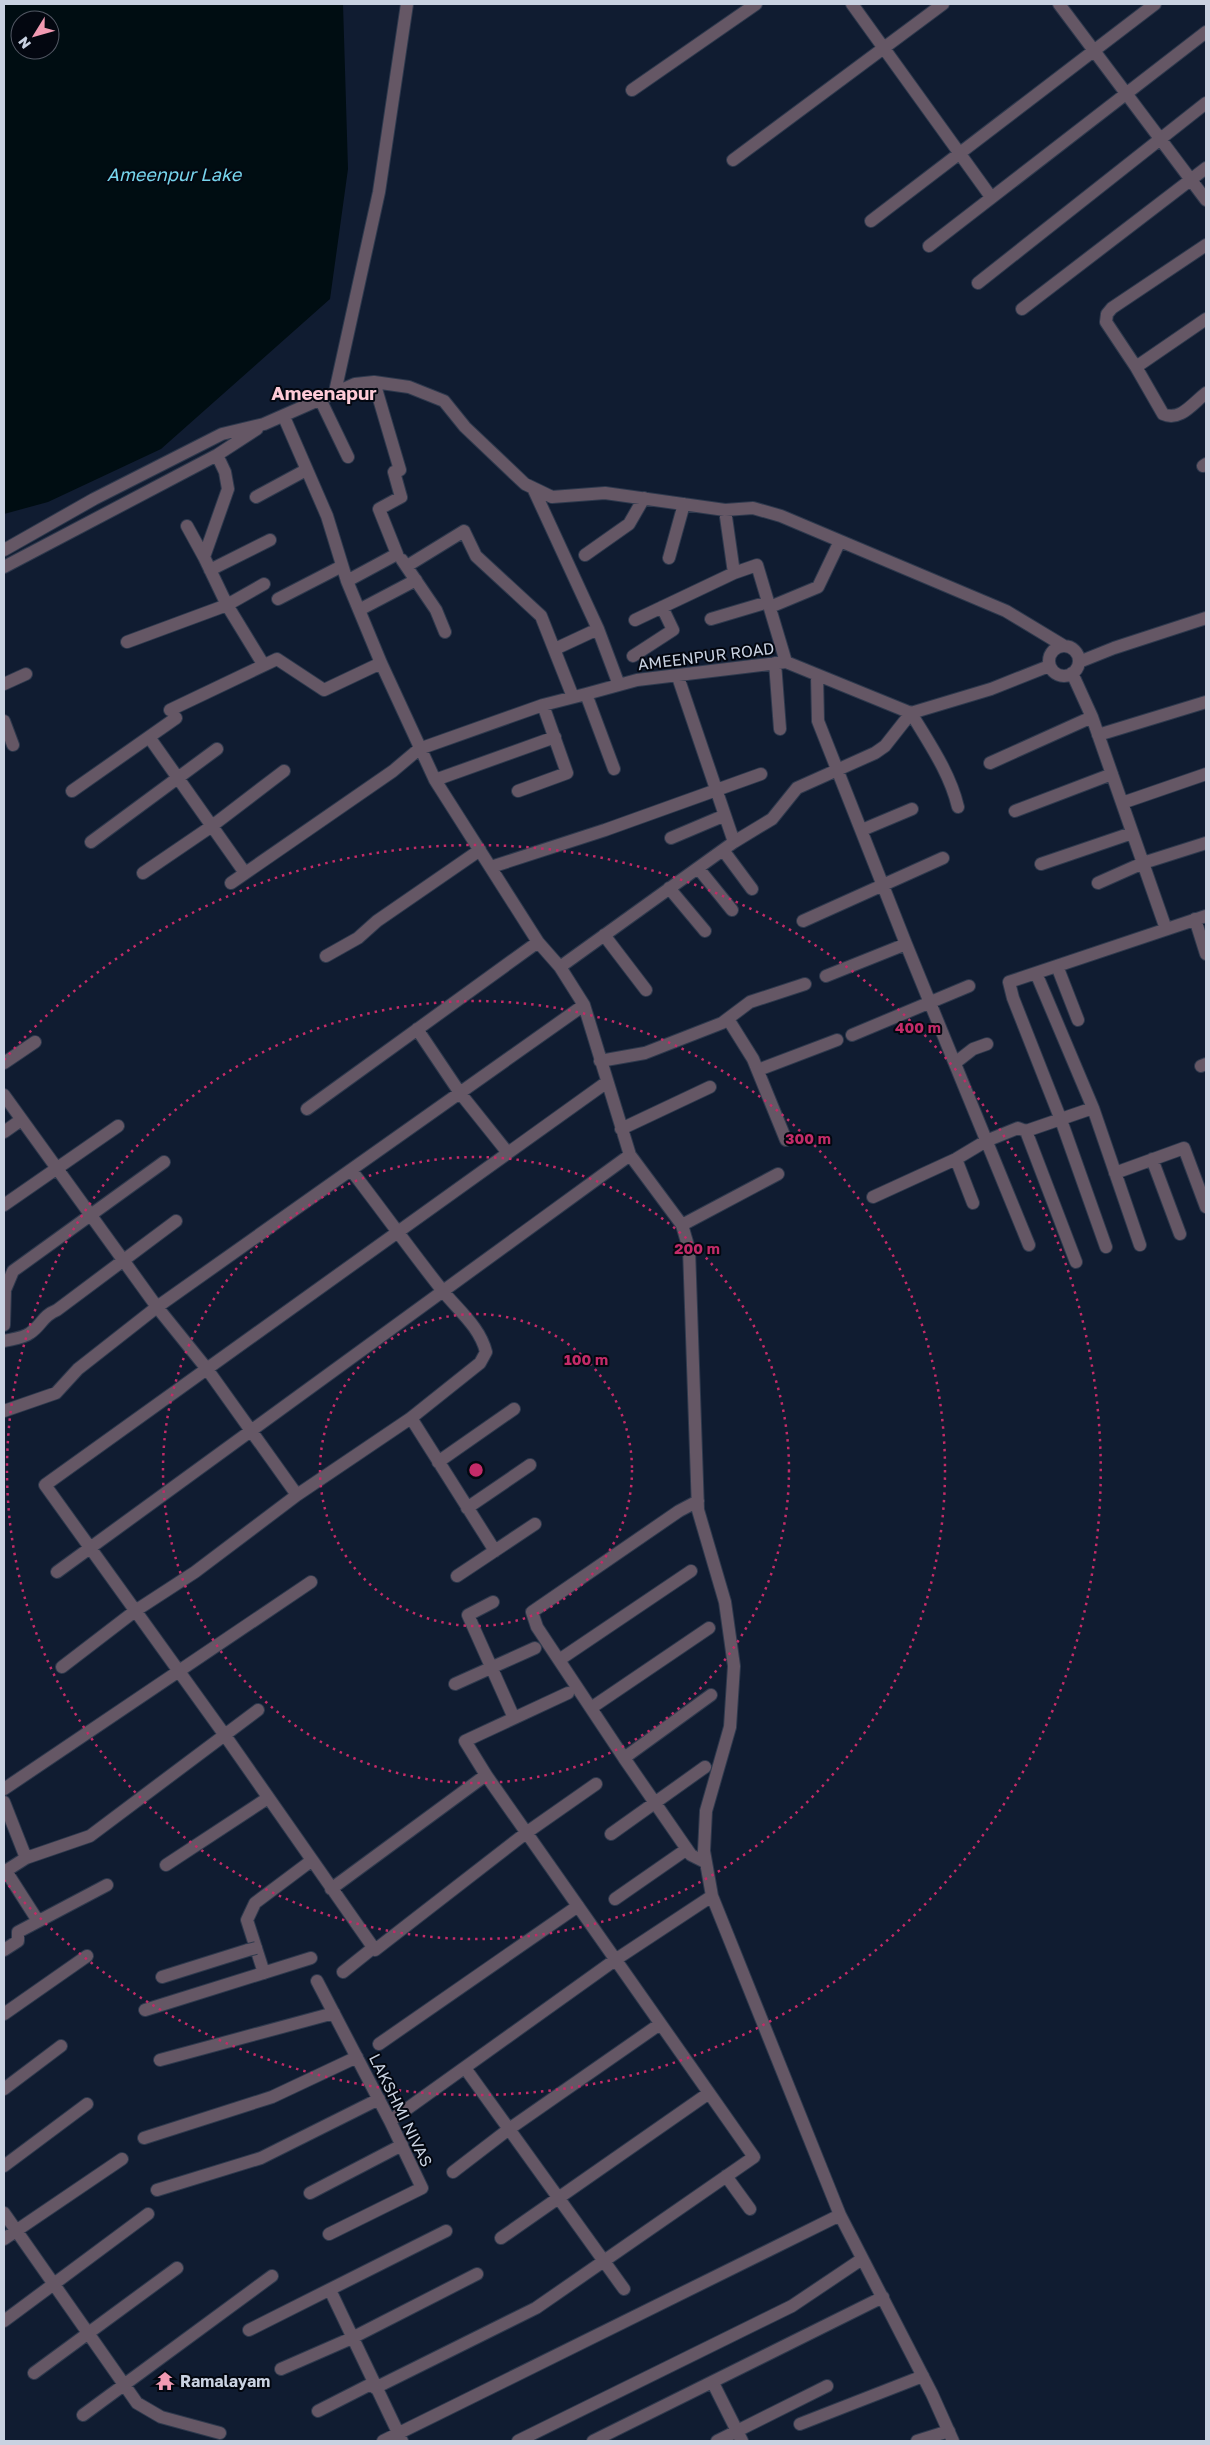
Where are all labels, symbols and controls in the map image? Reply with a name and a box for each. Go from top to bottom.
north arrow [10,10,60,60]
text: N [14,34,34,52]
water label: Ameenpur Lake [107,163,243,185]
district label: Ameenapur [271,381,377,404]
street label: AMEENPUR ROAD [637,638,775,674]
text: 400 m [895,1018,941,1036]
text: 300 m [785,1129,831,1147]
text: 200 m [674,1239,720,1257]
text: 100 m [564,1350,608,1368]
centre of rings [467,1461,485,1479]
street label: LAKSHMI NIVAS [365,2050,437,2170]
temple icon: Ramalayam [154,2370,176,2392]
place label: Ramalayam [180,2371,270,2391]

